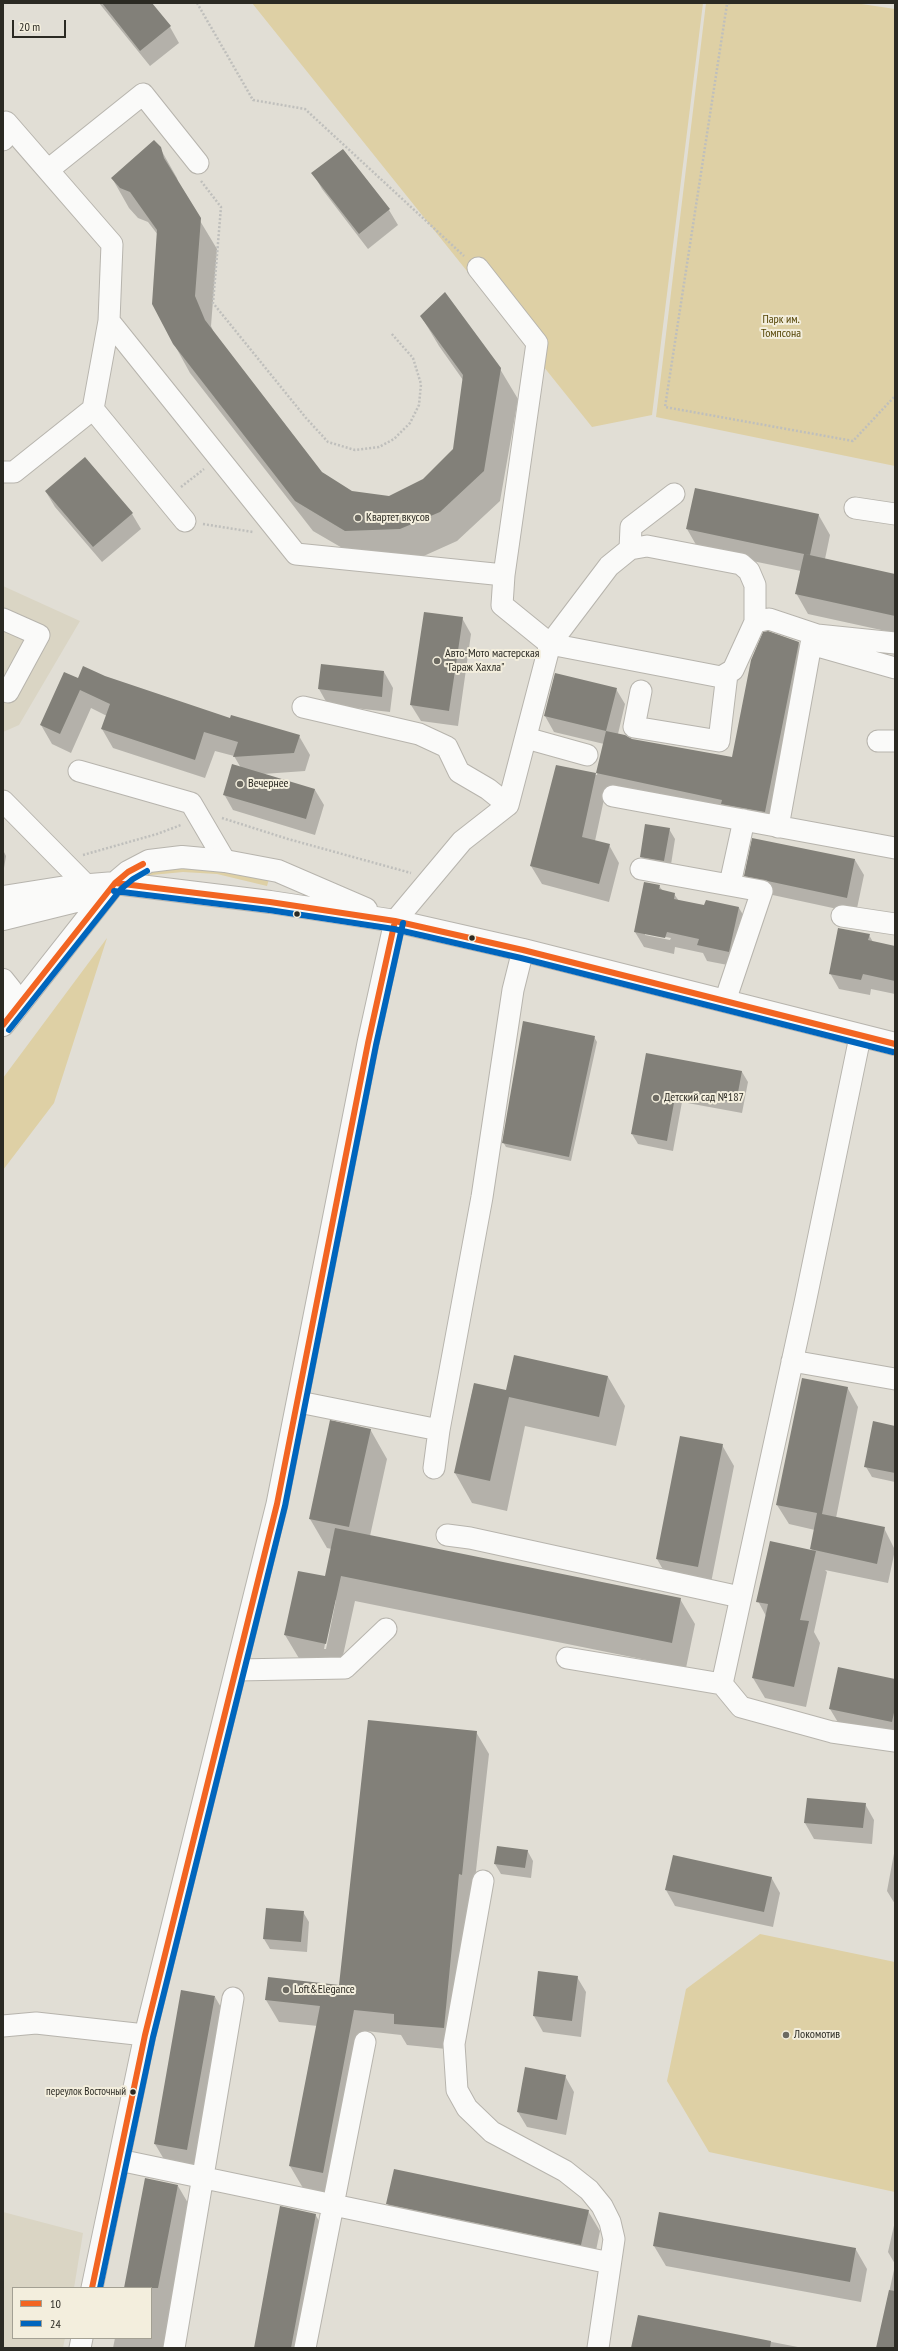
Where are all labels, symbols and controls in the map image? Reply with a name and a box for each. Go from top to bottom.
scale bar [14,12,68,38]
text: 20 m [19,19,40,34]
park label: Парк им. Томпсона [761,313,801,341]
place label: Квартет вкусов [366,511,430,525]
marker: Квартет вкусов [353,513,363,523]
place label: Авто-Мото мастерская "Гараж Хахла" [445,647,539,675]
marker: Авто-Мото мастерская "Гараж Хахла" [432,656,442,666]
place label: Вечернее [248,777,289,791]
marker: Вечернее [235,779,245,789]
unlabelled marker [292,909,302,919]
unlabelled marker [467,933,477,943]
place label: Детский сад №187 [664,1091,744,1105]
marker: Детский сад №187 [651,1093,661,1103]
place label: Loft&Elegance [294,1983,355,1997]
marker: Loft&Elegance [281,1985,291,1995]
place label: Локомотив [794,2028,840,2042]
marker: Локомотив [781,2030,791,2040]
place label: переулок Восточный [46,2085,126,2099]
marker: переулок Восточный [128,2087,138,2097]
legend [12,2287,152,2339]
text: 10 [50,2296,61,2311]
text: 24 [50,2316,61,2331]

